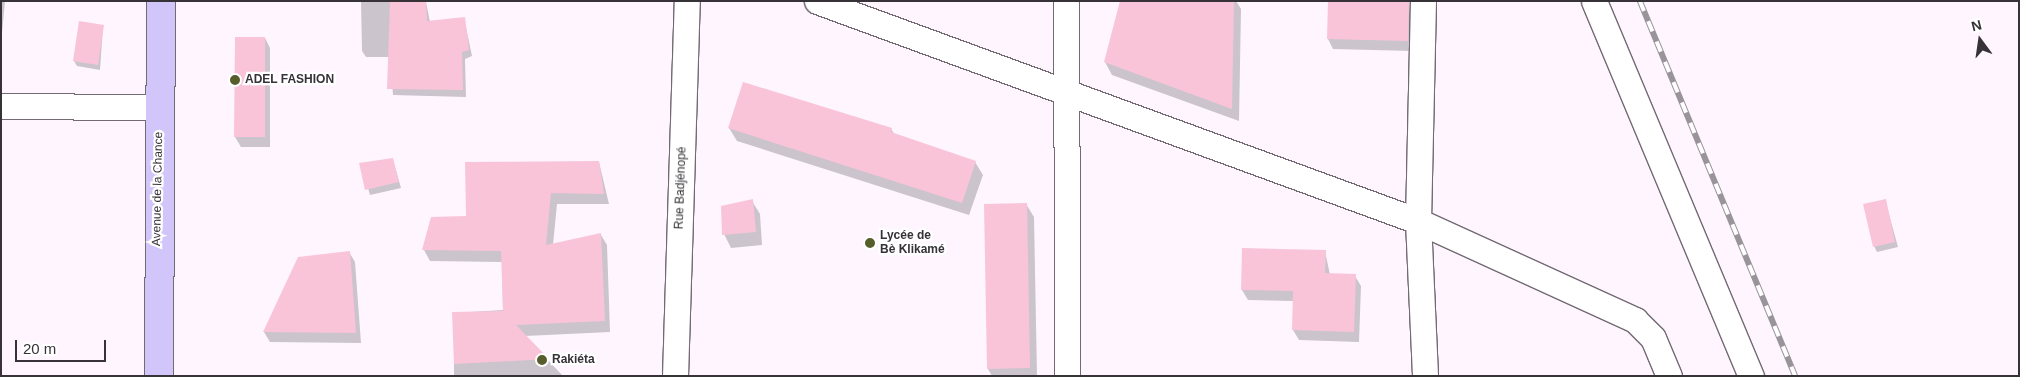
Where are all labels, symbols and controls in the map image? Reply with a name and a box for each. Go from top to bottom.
north arrow [1955,15,2005,65]
text: N [1970,16,1983,34]
place label: ADEL FASHION [245,73,334,87]
marker: ADEL FASHION [229,74,241,86]
street label: Avenue de la Chance [150,132,166,246]
street label: Rue Badjénopé [672,146,690,230]
place label: Lycée de Bè Klikamé [880,229,945,257]
marker: Lycée de Bè Klikamé [864,237,876,249]
scale bar [18,330,109,362]
text: 20 m [23,340,56,357]
place label: Rakiéta [552,353,595,367]
marker: Rakiéta [536,354,548,366]

